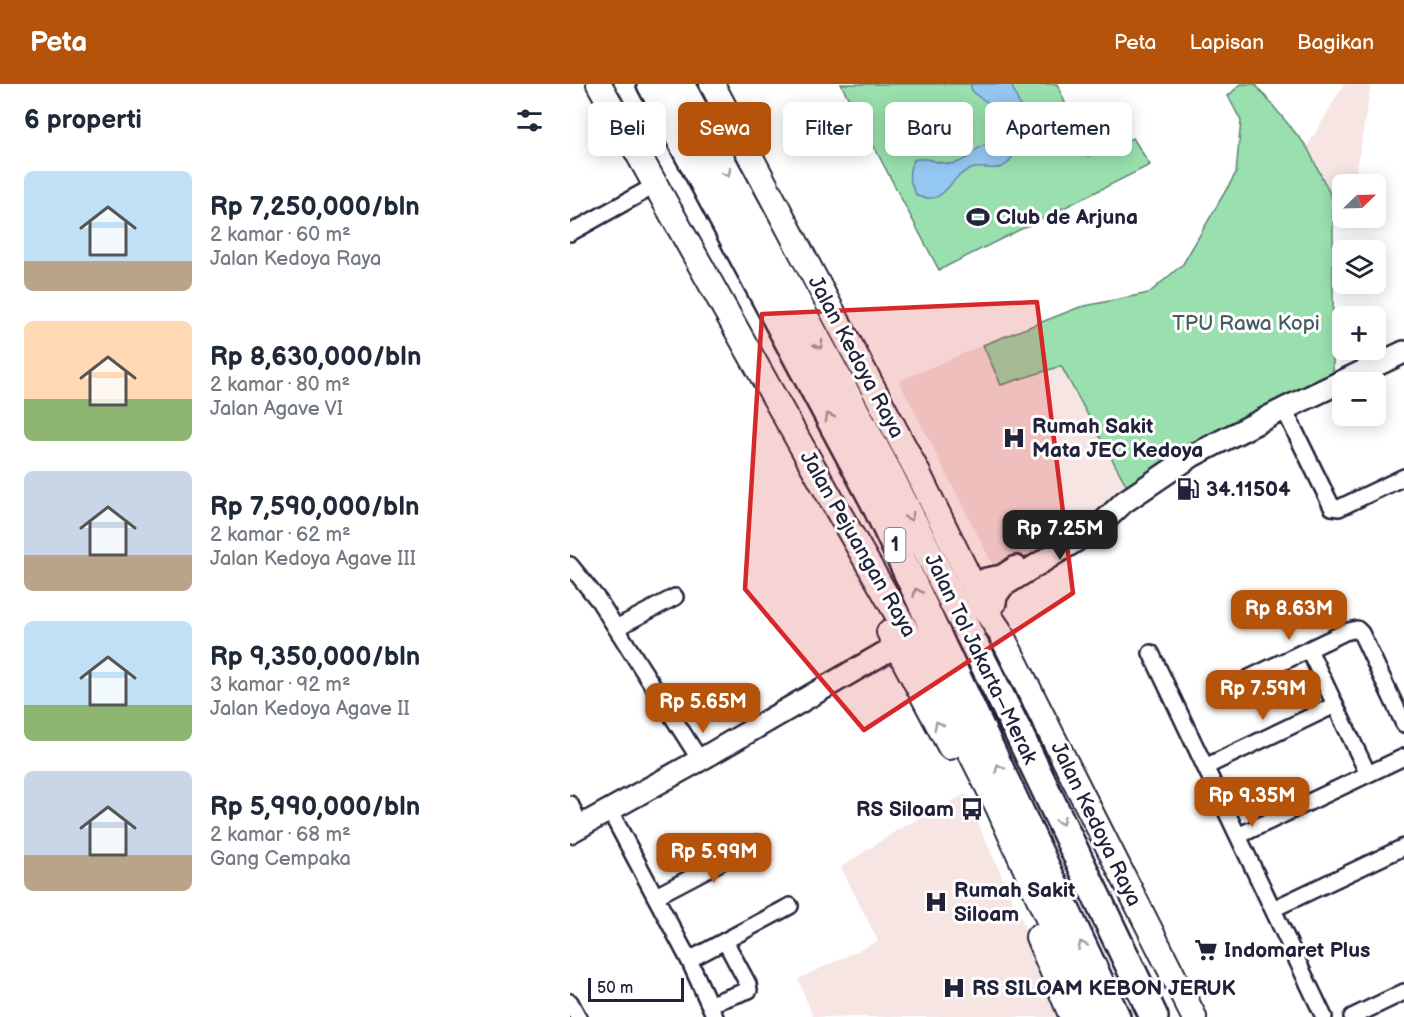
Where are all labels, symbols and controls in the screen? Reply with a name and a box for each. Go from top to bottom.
text: Peta [30,26,87,59]
text: Peta [1114,30,1156,55]
text: Lapisan [1189,30,1264,55]
text: Bagikan [1297,30,1374,55]
chip: Beli [588,102,666,156]
chip: Sewa [678,102,771,156]
chip: Filter [783,102,873,156]
chip: Baru [885,102,973,156]
chip: Apartemen [985,102,1132,156]
icon: filters [513,104,546,137]
text: 6 properti [24,105,142,136]
one-way arrow [720,166,731,177]
north arrow [1332,174,1386,228]
map controls [1332,174,1386,426]
text: Rp 7,250,000/bln [210,192,420,223]
icon: home [72,195,144,267]
sports icon: Club de Arjuna [965,204,991,230]
place label: Club de Arjuna [996,205,1138,230]
text: 2 kamar · 60 m² [210,223,351,247]
button: layers [1332,240,1386,294]
text: Jalan Kedoya Raya [210,247,381,271]
street label: Jalan Kedoya Raya [803,272,909,442]
button: + [1332,306,1386,360]
park label: TPU Rawa Kopi [1172,311,1320,336]
one-way arrow [812,338,823,349]
text: Rp 8,630,000/bln [210,342,421,373]
icon: home [72,345,144,417]
button: − [1332,372,1386,426]
text: 2 kamar · 80 m² [210,373,350,397]
text: Jalan Agave VI [210,397,343,421]
one-way arrow [825,413,836,424]
place label: Rumah Sakit Mata JEC Kedoya [1032,414,1203,463]
hospital icon: Rumah Sakit Mata JEC Kedoya [1001,425,1027,451]
street label: Jalan Pejuangan Raya [794,446,922,642]
fuel station icon: 34.11504 [1175,476,1201,502]
place label: 34.11504 [1206,477,1291,502]
text: Rp 7,590,000/bln [210,492,419,523]
icon: home [72,495,144,567]
pin: Rp 7.25M [998,510,1122,561]
one-way arrow [903,511,915,522]
text: Rp 7.25M [1017,517,1103,541]
text: 2 kamar · 62 m² [210,523,351,547]
road number: 1 [884,528,906,562]
text: Jalan Kedoya Agave III [210,547,416,571]
street label: Jalan Tol Jakarta–Merak [919,550,1043,769]
one-way arrow [912,587,924,598]
pin: Rp 8.63M [1227,590,1351,641]
text: Rp 8.63M [1245,597,1333,621]
text: Rp 9,350,000/bln [210,642,420,673]
icon: home [72,645,144,717]
pin: Rp 7.59M [1201,670,1325,721]
text: 3 kamar · 92 m² [210,673,351,697]
text: Rp 7.59M [1220,677,1306,701]
pin: Rp 5.65M [641,683,765,734]
text: Rp 5.65M [659,690,747,714]
text: Jalan Kedoya Agave II [210,697,410,721]
one-way arrow [934,720,945,731]
street label: Jalan Kedoya Raya [1045,738,1147,910]
one-way arrow [995,764,1007,775]
pin: Rp 9.35M [1190,777,1314,828]
text: Rp 9.35M [1208,784,1296,808]
text: Rp 5,990,000/bln [210,792,420,823]
icon: home [72,795,144,867]
bus stop icon: RS Siloam [959,796,985,822]
place label: RS Siloam [856,797,954,822]
one-way arrow [1053,814,1065,825]
text: 2 kamar · 68 m² [210,823,351,847]
pin: Rp 5.99M [652,833,776,884]
text: Rp 5.99M [670,840,758,864]
text: Gang Cempaka [210,847,351,871]
place label: Rumah Sakit Siloam [954,878,1075,927]
hospital icon: Rumah Sakit Siloam [923,889,949,915]
supermarket icon: Indomaret Plus [1193,937,1219,963]
place label: Indomaret Plus [1224,938,1370,963]
one-way arrow [1077,940,1089,951]
scale bar [588,975,684,1002]
hospital icon: RS SILOAM KEBON JERUK [941,975,967,1001]
place label: RS SILOAM KEBON JERUK [972,976,1236,1001]
text: 50 m [597,979,633,998]

